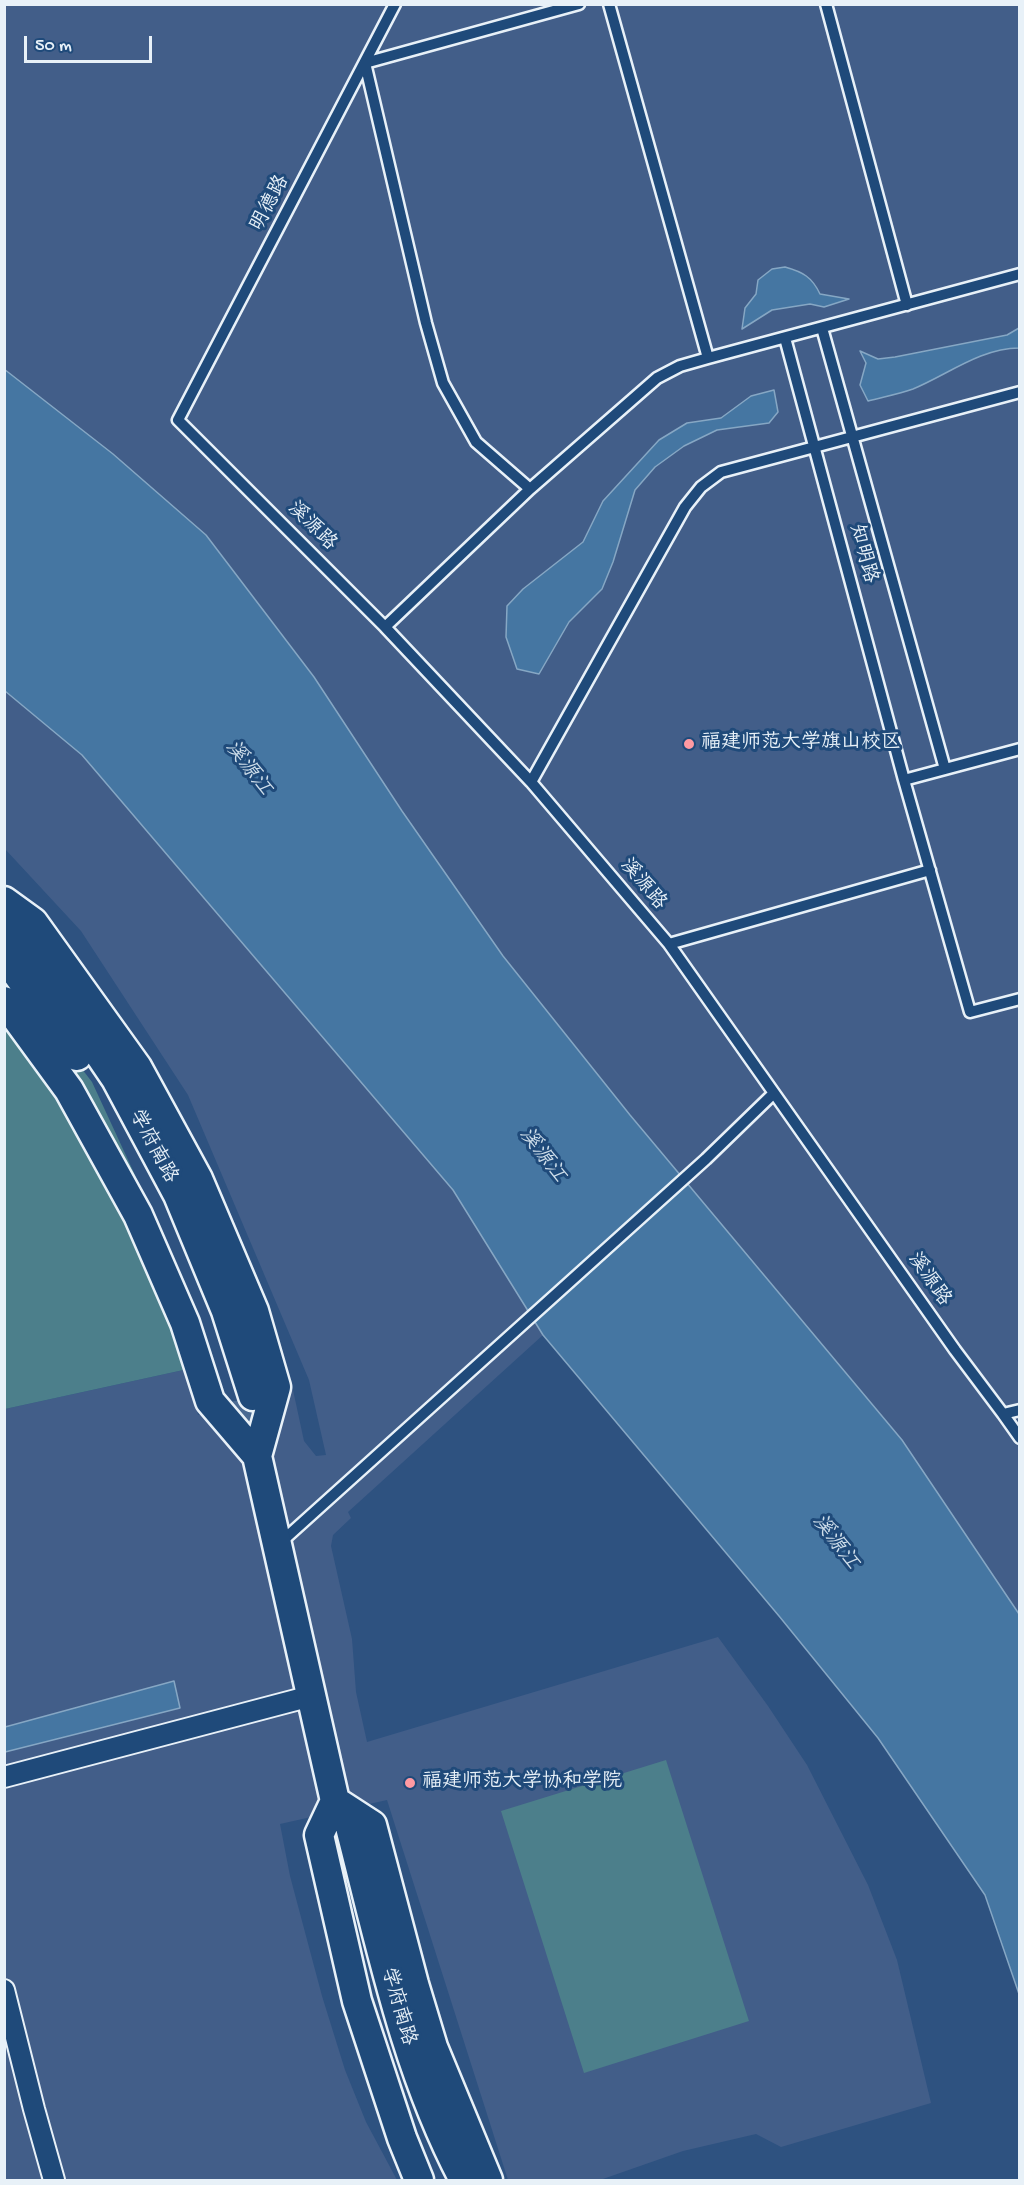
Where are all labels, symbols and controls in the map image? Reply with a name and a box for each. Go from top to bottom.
scale bar [27,24,154,62]
text: 50 m [35,36,72,57]
street label: 明德路 [246,172,296,236]
street label: 溪源路 [281,497,341,557]
street label: 知明路 [843,522,881,586]
place label: 福建师范大学旗山校区 [701,732,901,756]
water label: 溪源江 [218,736,276,802]
marker: 福建师范大学旗山校区 [682,737,696,751]
street label: 溪源路 [614,854,670,916]
street label: 学府南路 [123,1106,181,1188]
water label: 溪源江 [512,1123,570,1189]
street label: 溪源路 [901,1249,955,1311]
water label: 溪源江 [805,1510,863,1576]
place label: 福建师范大学协和学院 [422,1771,622,1795]
marker: 福建师范大学协和学院 [403,1776,417,1790]
street label: 学府南路 [374,1965,420,2049]

